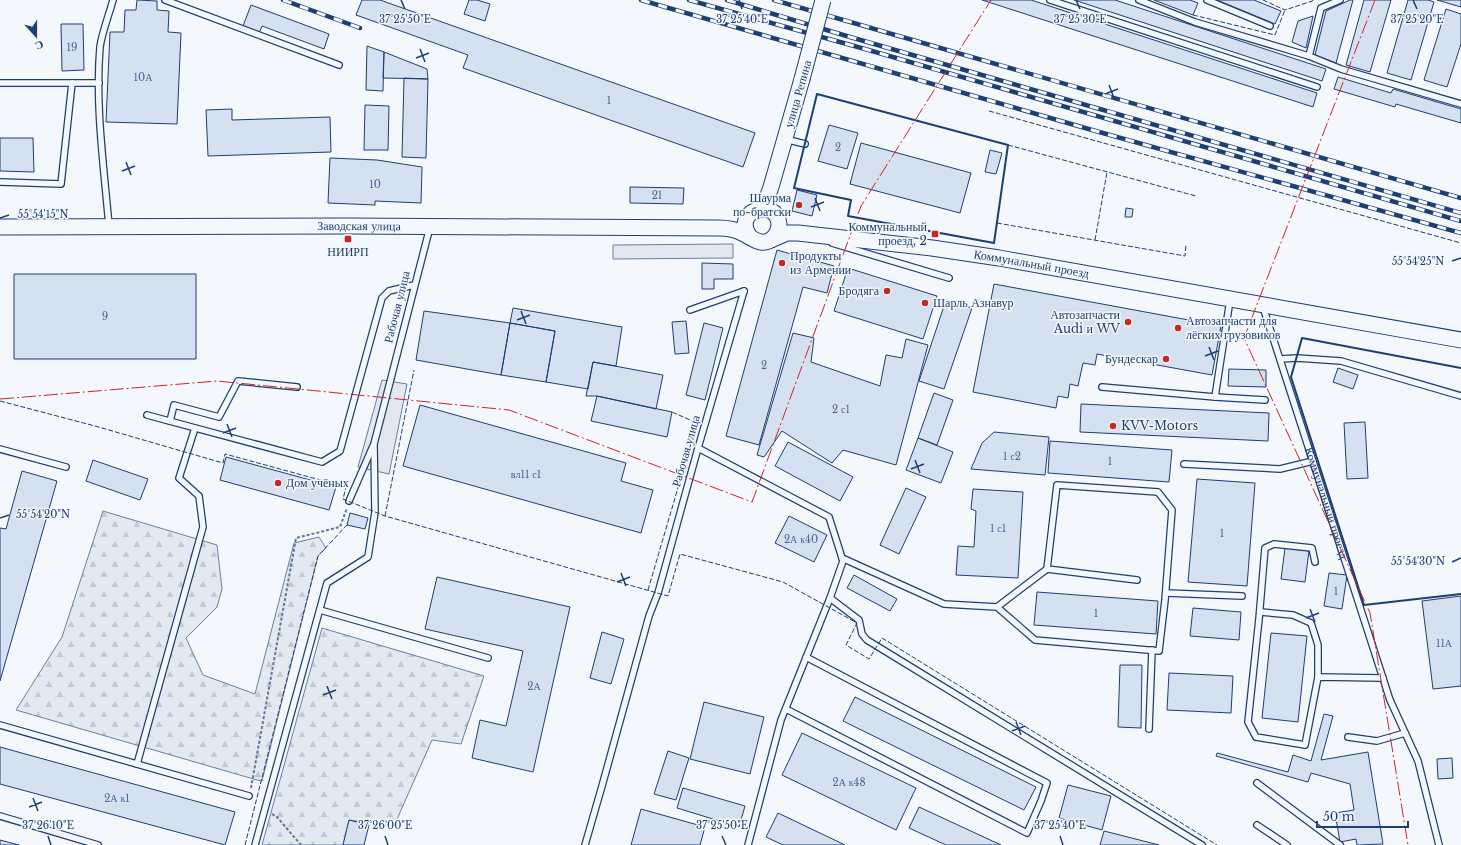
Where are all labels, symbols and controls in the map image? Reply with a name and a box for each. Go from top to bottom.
text: 37°25'50"E [379,13,431,26]
text: 37°25'40"E [716,13,768,26]
text: 37°25'30"E [1054,13,1106,26]
text: 37°25'20"E [1391,13,1443,26]
north arrow [16,16,56,56]
text: С [33,37,46,53]
house number: 19 [67,41,77,54]
street label: улица Репина [781,58,814,129]
house number: 10А [134,71,153,84]
house number: 1 [607,94,611,107]
house number: 2 [835,141,841,154]
house number: 10 [369,178,381,191]
house number: 21 [652,189,662,202]
place label: Шаурма по-братски [733,190,792,219]
marker: Шаурма по-братски [794,200,804,210]
text: 55°54'15"N [18,208,68,221]
street label: Заводская улица [317,218,402,233]
place label: Коммунальный проезд, 2 [848,219,928,248]
marker: Коммунальный проезд, 2 [930,229,940,239]
marker: НИИРП [343,234,353,244]
place label: НИИРП [327,244,369,259]
street label: Коммунальный проезд [973,246,1090,281]
place label: Продукты из Армении [790,248,852,277]
text: 55°54'25"N [1392,255,1444,268]
marker: Продукты из Армении [777,258,787,268]
street label: Рабочая улица [380,269,413,344]
place label: Бродяга [839,283,880,298]
marker: Бродяга [882,286,892,296]
place label: Шарль Азнавур [933,295,1014,310]
marker: Шарль Азнавур [920,298,930,308]
place label: Автозапчасти Audi и WV [1050,307,1121,336]
house number: 9 [102,310,108,323]
place label: Автозапчасти для лёгких грузовиков [1186,313,1281,342]
marker: Автозапчасти Audi и WV [1123,317,1133,327]
marker: Автозапчасти для лёгких грузовиков [1173,323,1183,333]
place label: Бундескар [1105,351,1158,366]
marker: Бундескар [1161,354,1171,364]
house number: 2 [761,359,767,372]
house number: 2 с1 [832,403,850,416]
street label: Рабочая улица [668,413,703,488]
place label: KVV-Motors [1121,418,1198,433]
marker: KVV-Motors [1108,421,1118,431]
street label: Коммунальный проезд [1302,445,1352,561]
house number: 1 с2 [1003,450,1021,463]
house number: 1 [1108,455,1112,468]
house number: вл11 с1 [511,468,541,481]
place label: Дом учёных [286,475,349,490]
marker: Дом учёных [273,478,283,488]
text: 55°54'20"N [16,508,70,521]
house number: 1 с1 [990,522,1006,535]
house number: 1 [1220,527,1224,540]
house number: 2А к40 [784,533,818,546]
text: 55°54'30"N [1391,555,1445,568]
house number: 1 [1334,585,1338,598]
house number: 1 [1094,607,1098,620]
house number: 11А [1436,637,1453,650]
house number: 2А [527,680,541,693]
house number: 2А к48 [832,776,866,789]
house number: 2А к1 [104,792,130,805]
scale bar [1317,803,1408,829]
text: 50 m [1323,809,1355,824]
text: 37°26'10"E [22,819,74,832]
text: 37°26'00"E [358,819,412,832]
text: 37°25'50"E [696,819,748,832]
text: 37°25'40"E [1034,819,1086,832]

